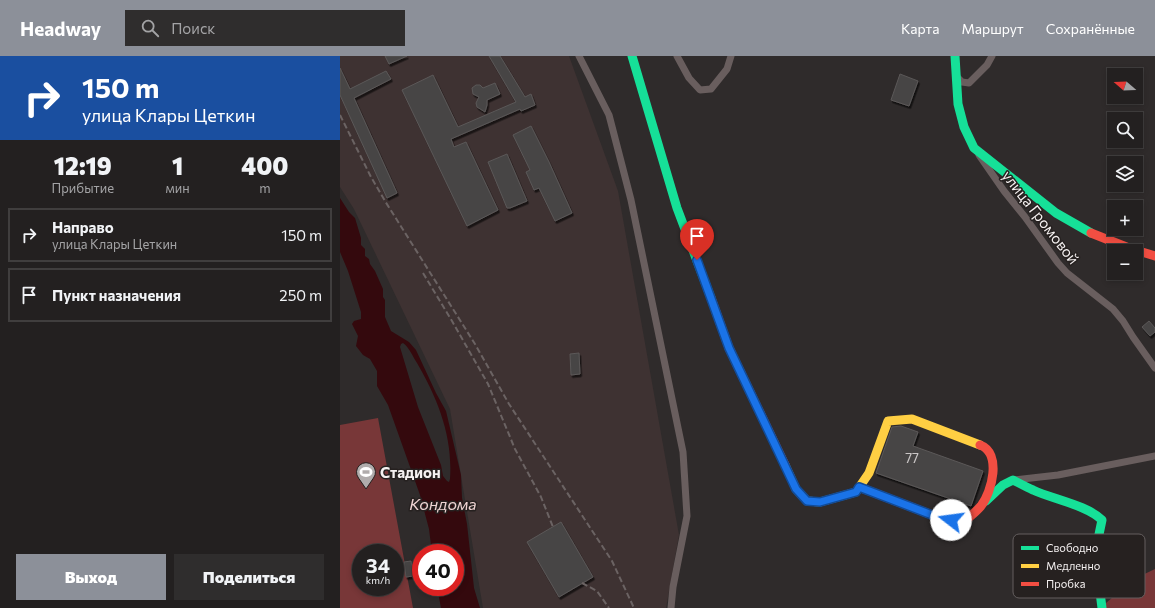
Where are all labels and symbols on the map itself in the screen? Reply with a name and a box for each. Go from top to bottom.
north arrow [1107,68,1143,104]
street label: улица Громовой [999,167,1083,267]
pin [680,219,714,260]
house number: 77 [905,450,919,466]
sports icon: Стадион [355,461,377,489]
place label: Стадион [380,463,441,481]
water label: Кондома [409,494,477,513]
position arrow [930,499,972,541]
legend [1013,534,1145,598]
text: Свободно [1046,541,1099,554]
speed limit sign: 40 [412,544,464,596]
text: Медленно [1046,559,1101,572]
text: Пробка [1046,577,1085,590]

